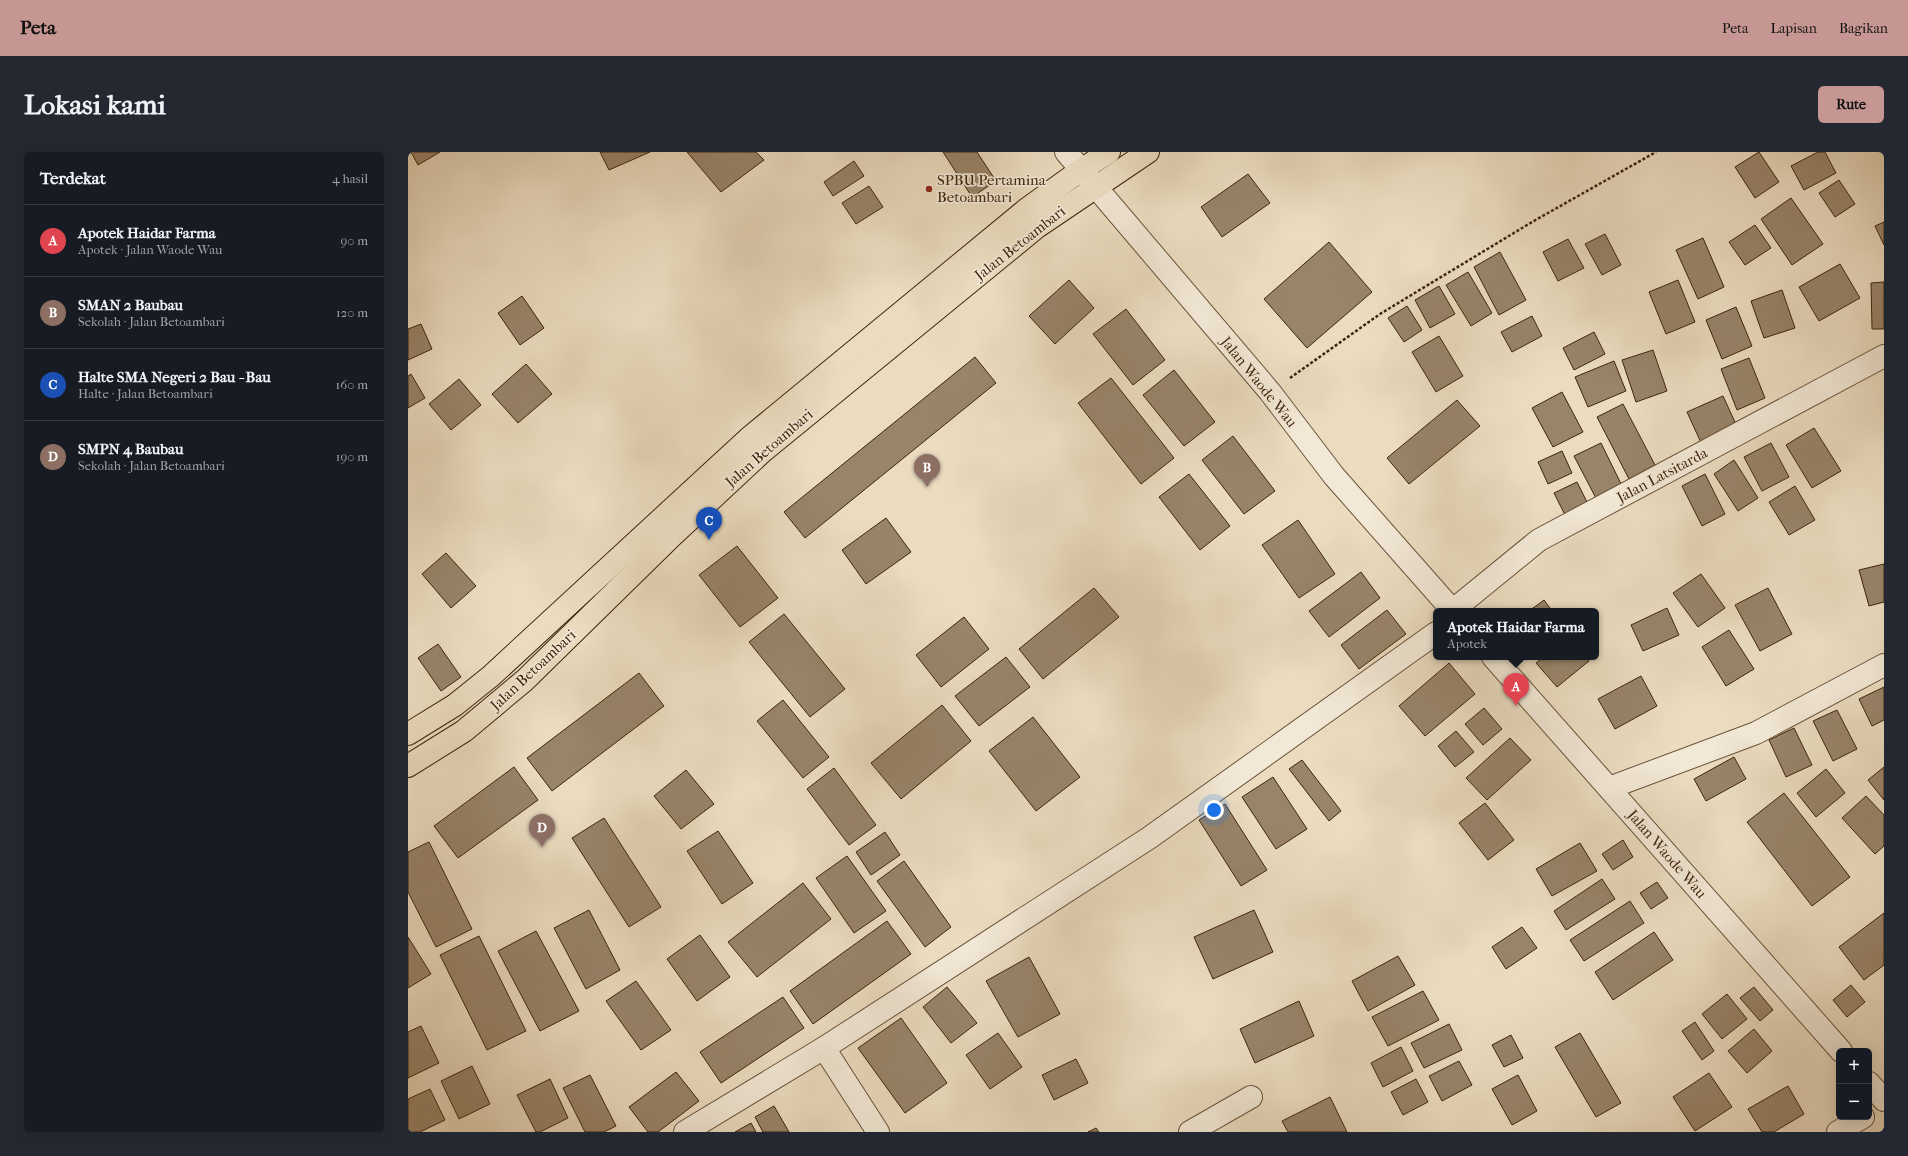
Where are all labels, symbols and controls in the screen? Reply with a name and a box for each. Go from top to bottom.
text: Peta [20,17,56,39]
text: Peta [1722,20,1749,37]
text: Lapisan [1771,20,1817,37]
text: Bagikan [1839,20,1888,37]
button: Rute [1818,86,1884,123]
text: Lokasi kami [24,88,166,121]
text: Terdekat [40,168,106,188]
text: 4 hasil [332,171,368,186]
place label: SPBU Pertamina Betoambari [937,171,1047,206]
marker: SPBU Pertamina Betoambari [924,184,934,194]
street label: Jalan Betoambari [970,202,1069,285]
text: Apotek Haidar Farma [78,224,216,242]
text: A [49,233,57,248]
text: 90 m [340,233,368,248]
text: Apotek · Jalan Waode Wau [78,242,222,257]
text: SMAN 2 Baubau [78,296,183,314]
text: B [49,305,57,320]
text: 120 m [336,305,368,320]
text: Sekolah · Jalan Betoambari [78,314,225,329]
street label: Jalan Waode Wau [1216,332,1301,431]
text: Halte SMA Negeri 2 Bau - Bau [78,368,271,386]
text: C [49,377,57,392]
text: 160 m [336,377,368,392]
text: Halte · Jalan Betoambari [78,386,213,401]
street label: Jalan Betoambari [721,405,817,492]
text: SMPN 4 Baubau [78,440,183,458]
street label: Jalan Latsitarda [1613,443,1711,507]
text: D [48,449,58,464]
text: 190 m [336,449,368,464]
pin: B [914,454,940,487]
text: Sekolah · Jalan Betoambari [78,458,225,473]
pin: C [696,507,722,540]
popup [1433,608,1599,660]
text: Apotek Haidar Farma [1447,618,1585,636]
street label: Jalan Betoambari [486,625,580,715]
text: Apotek [1447,636,1487,651]
pin: A [1503,673,1529,706]
your location [1204,800,1224,820]
street label: Jalan Waode Wau [1623,805,1711,902]
pin: D [529,814,555,847]
map controls [1836,1048,1872,1120]
button: + [1836,1048,1872,1084]
button: − [1836,1084,1872,1120]

